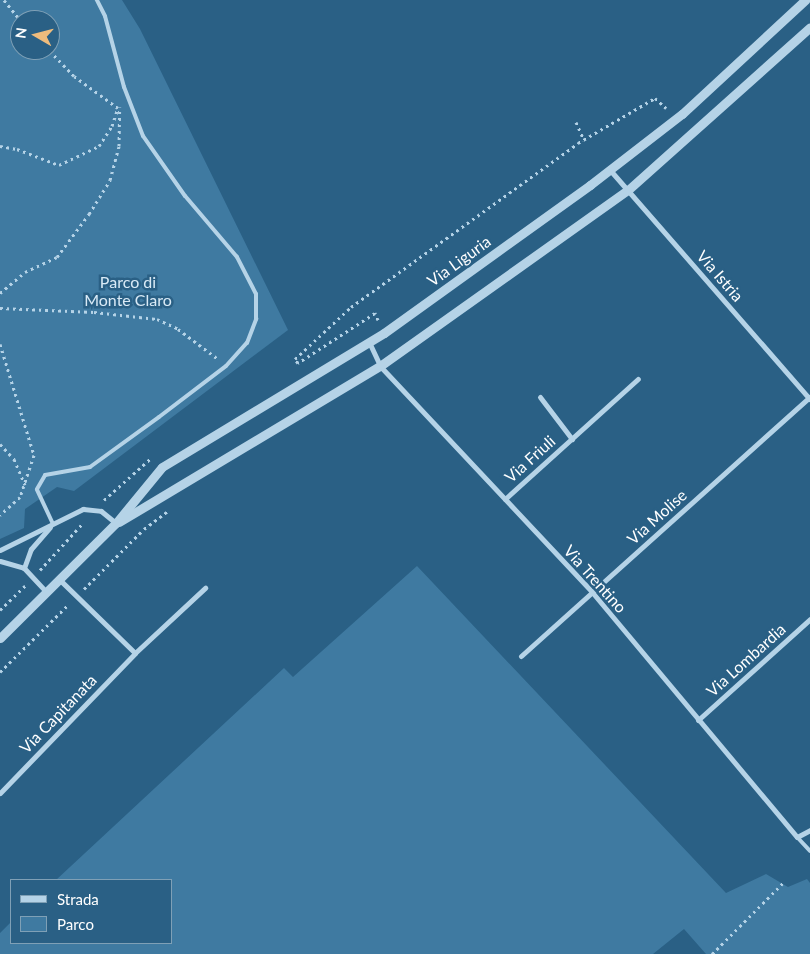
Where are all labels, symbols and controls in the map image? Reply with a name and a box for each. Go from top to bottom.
north arrow [10,10,60,60]
text: N [11,26,30,40]
street label: Via Liguria [424,232,494,290]
street label: Via Istria [693,247,747,305]
park label: Parco di Monte Claro [84,272,172,310]
street label: Via Friuli [501,431,559,487]
street label: Via Molise [623,485,691,549]
street label: Via Trentino [559,541,631,617]
street label: Via Lombardia [703,619,789,701]
street label: Via Capitanata [16,671,100,757]
legend [10,879,172,944]
text: Strada [57,890,99,908]
text: Parco [57,915,94,933]

